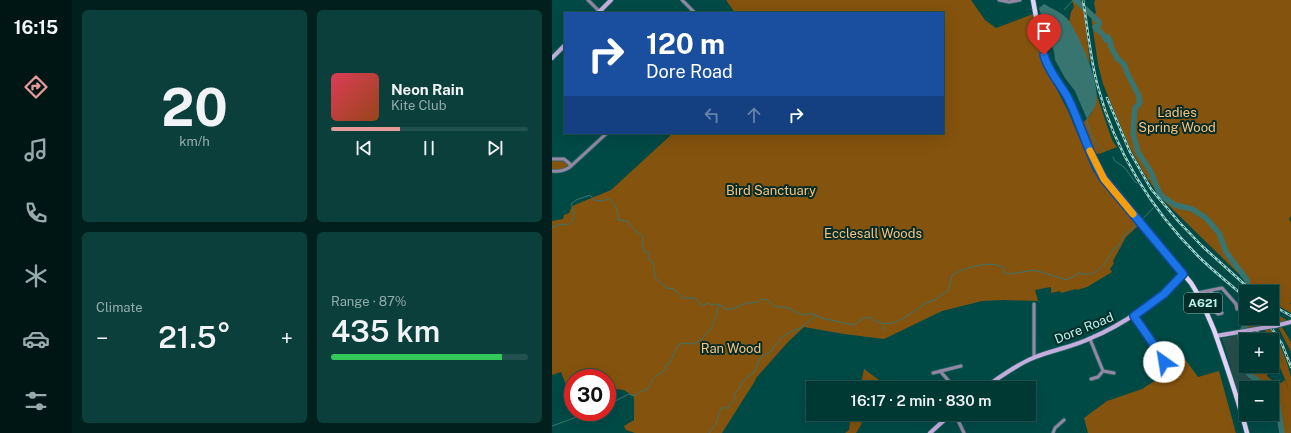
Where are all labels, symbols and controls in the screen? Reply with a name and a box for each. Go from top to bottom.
pin [1027,14,1061,55]
text: 16:15 [14,17,58,38]
icon: arrive [1033,20,1055,42]
text: 120 m [646,27,725,60]
icon: right [580,28,632,80]
text: Dore Road [646,61,733,82]
icon: directions [22,73,50,101]
text: 20 [161,77,228,138]
text: Neon Rain [391,81,464,98]
text: Kite Club [391,98,446,113]
icon: left [701,104,723,126]
icon: ahead [743,104,765,126]
icon: right [785,104,807,126]
park label: Ladies Spring Wood [1138,105,1216,135]
text: km/h [179,134,210,149]
icon: music [22,136,50,164]
icon: previous [353,137,375,159]
icon: pause [418,137,440,159]
icon: next [484,137,506,159]
park label: Bird Sanctuary [726,183,816,198]
icon: phone [22,199,50,227]
park label: Ecclesall Woods [824,226,922,241]
icon: climate [22,262,50,290]
map controls [1239,285,1279,421]
button: layers [1239,285,1279,325]
road number: A621 [1184,293,1222,313]
text: Range · 87% [331,294,406,309]
text: Climate [96,300,143,315]
street label: Dore Road [1052,309,1116,347]
text: 435 km [331,313,440,349]
text: 21.5° [158,319,231,355]
icon: car [22,325,50,353]
text: − [96,325,108,351]
text: + [281,325,293,351]
button: + [1239,333,1279,373]
park label: Ran Wood [701,341,761,356]
position arrow [1143,341,1185,383]
speed limit sign: 30 [564,369,616,421]
button: − [1239,381,1279,421]
icon: filters [22,387,50,415]
text: 16:17 · 2 min · 830 m [851,392,991,409]

